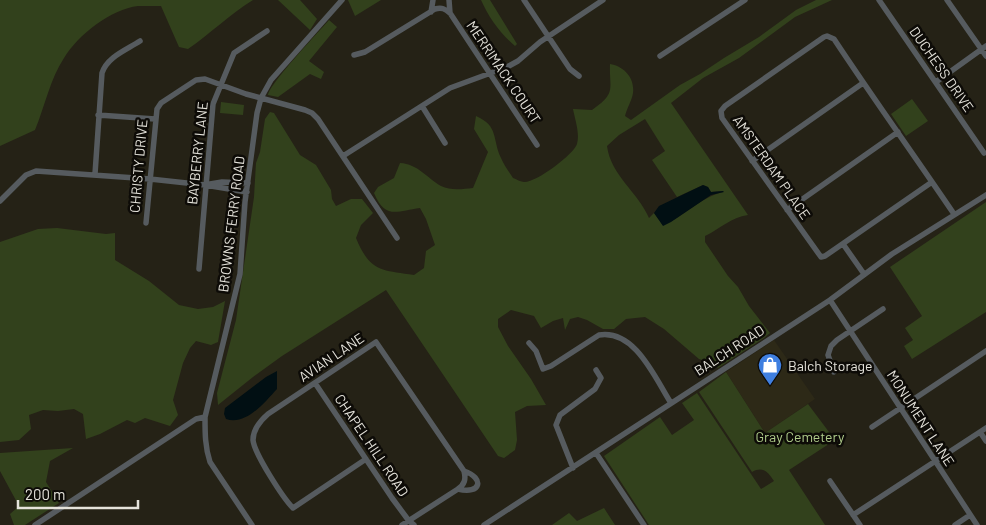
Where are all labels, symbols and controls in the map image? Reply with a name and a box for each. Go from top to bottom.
street label: MERRIMACK COURT [463,17,545,127]
street label: DUCHESS DRIVE [906,23,978,115]
street label: BAYBERRY LANE [183,101,211,205]
street label: AMSTERDAM PLACE [730,112,814,222]
street label: CHRISTY DRIVE [125,119,151,213]
street label: BROWNS FERRY ROAD [214,155,248,293]
street label: BALCH ROAD [691,321,767,379]
street label: AVIAN LANE [295,329,367,385]
shop icon: Balch Storage [757,352,783,386]
place label: Balch Storage [788,357,873,374]
street label: MONUMENT LANE [884,367,958,469]
street label: CHAPEL HILL ROAD [331,391,413,499]
park label: Gray Cemetery [755,428,845,445]
scale bar [18,478,138,510]
text: 200 m [25,485,65,503]

